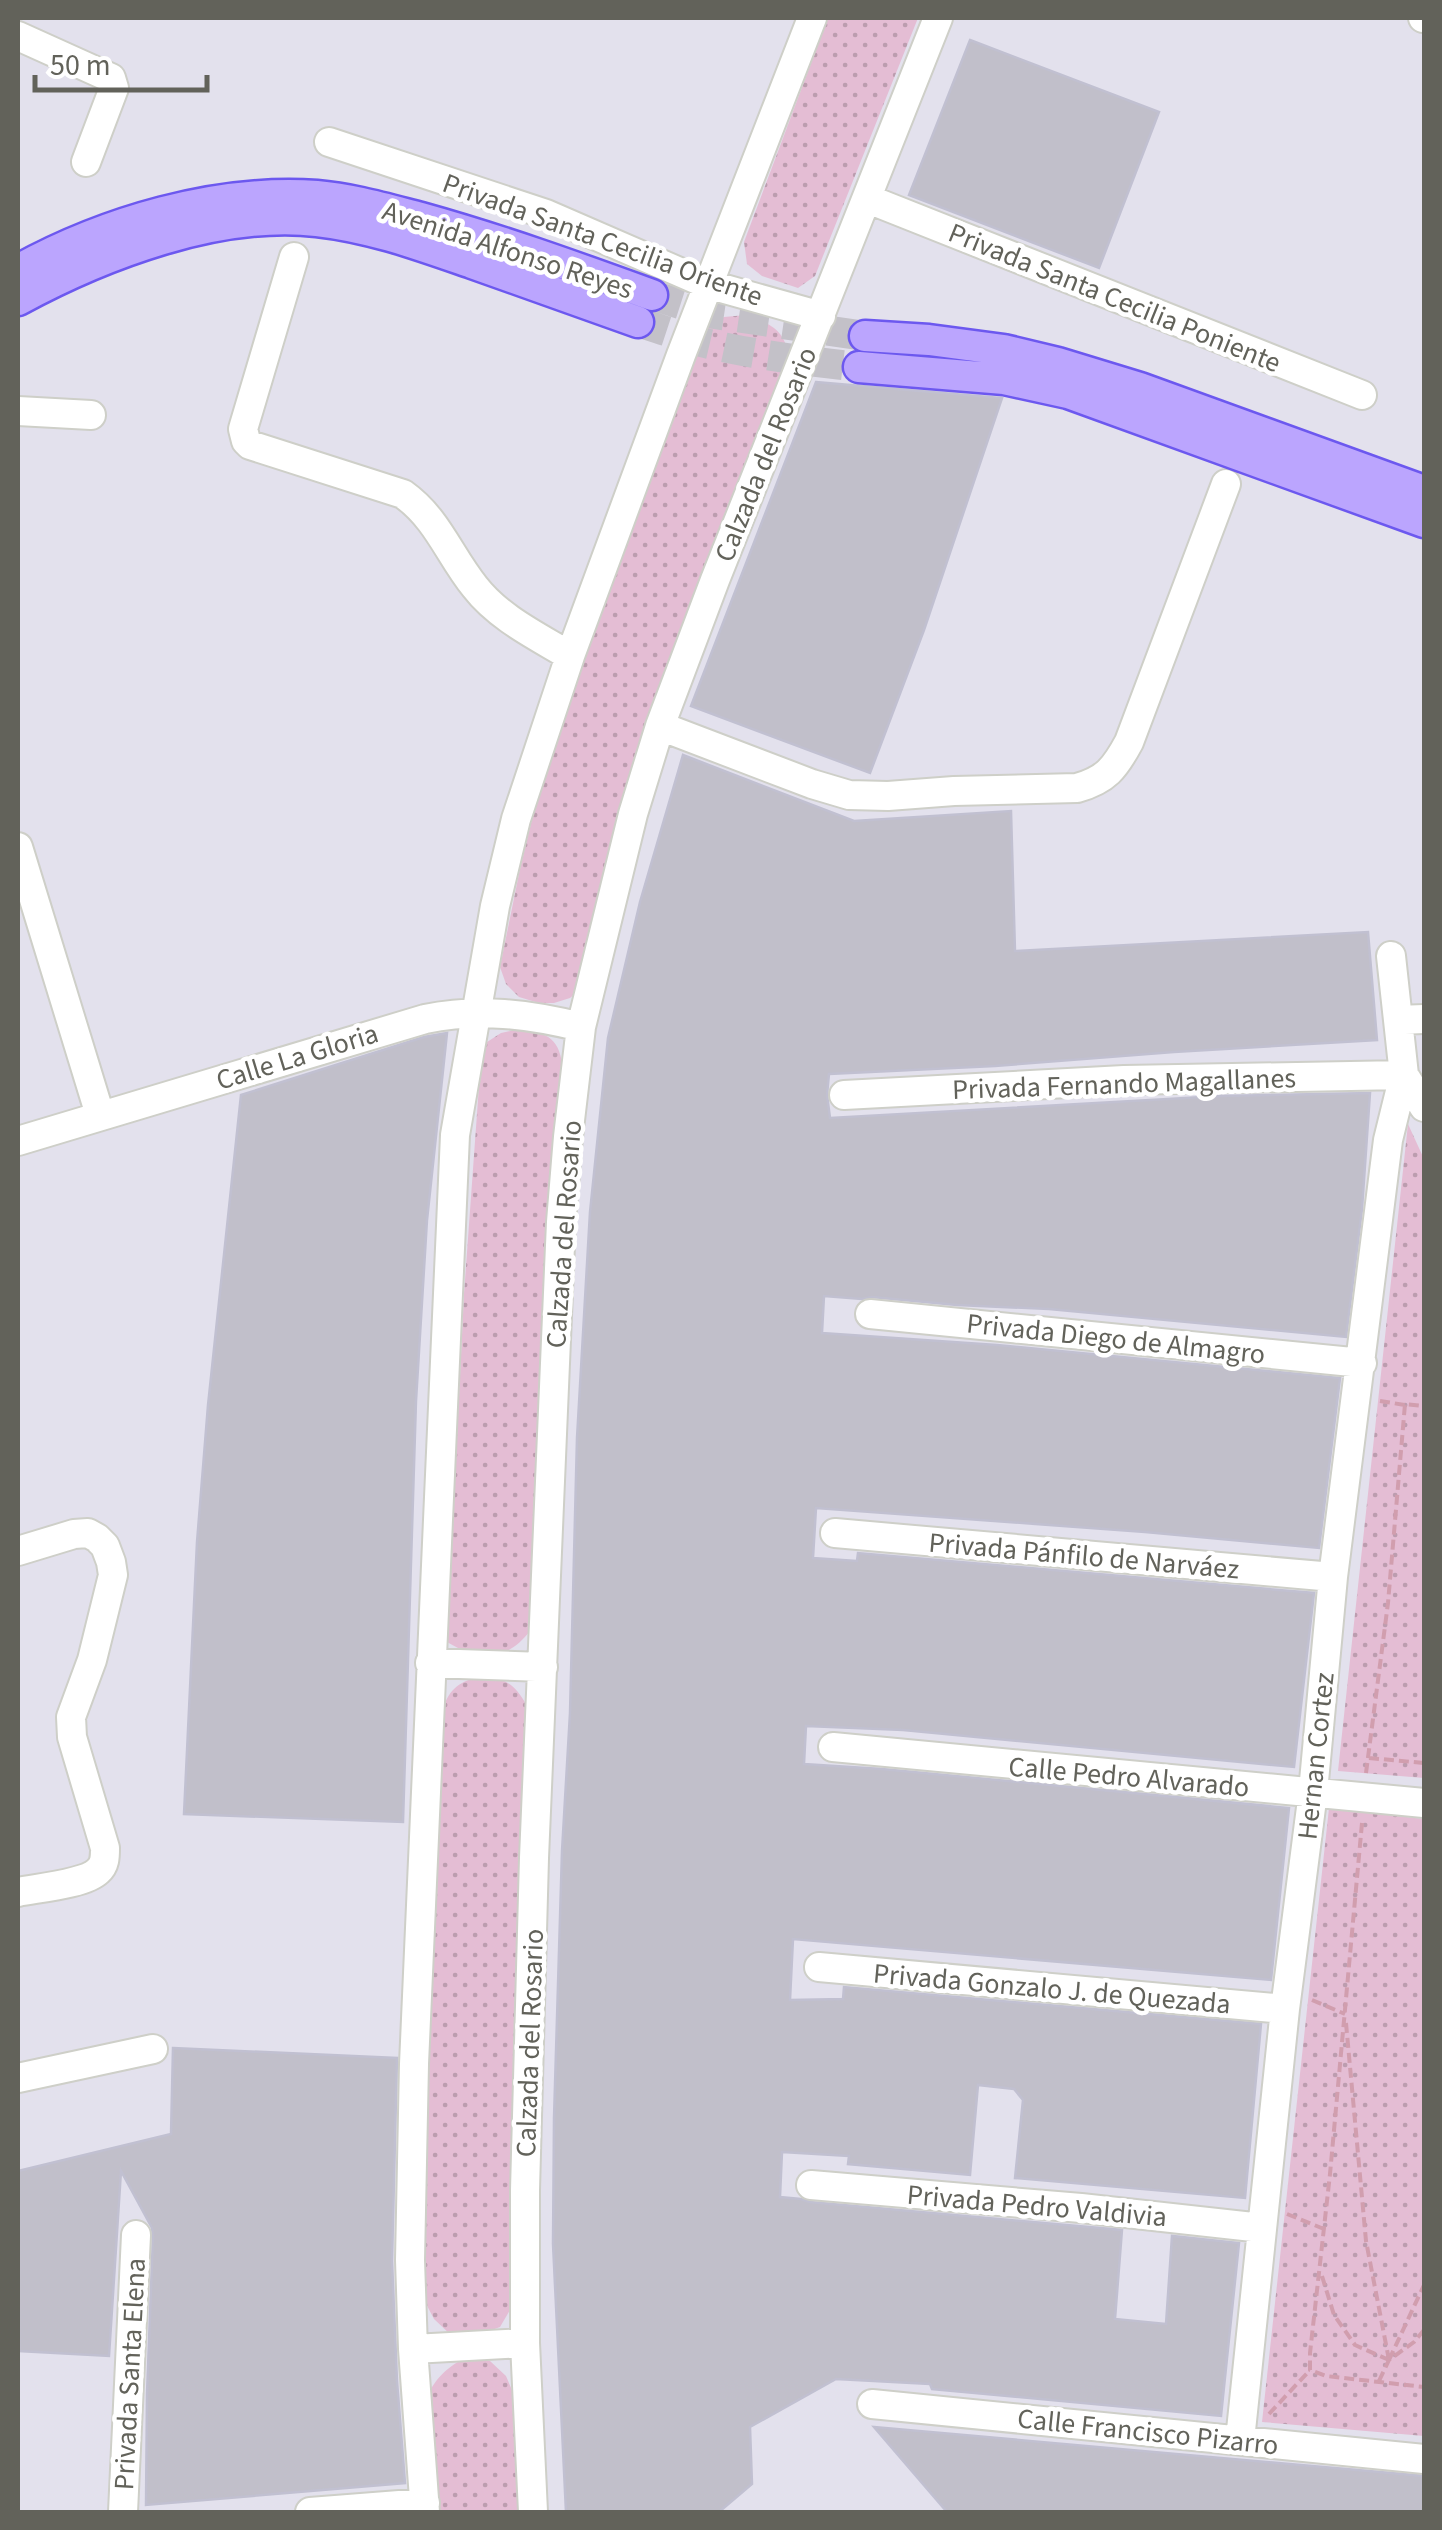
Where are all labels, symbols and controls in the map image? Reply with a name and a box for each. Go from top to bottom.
scale bar [35,30,208,92]
text: 50 m [50,44,111,87]
street label: Privada Santa Cecilia Oriente [437,163,768,317]
street label: Avenida Alfonso Reyes [377,191,638,309]
street label: Privada Santa Cecilia Poniente [942,213,1287,383]
street label: Calzada del Rosario [705,341,827,568]
street label: Calle La Gloria [211,1013,383,1101]
street label: Privada Fernando Magallanes [951,1058,1297,1110]
street label: Calzada del Rosario [536,1119,592,1349]
street label: Privada Diego de Almagro [965,1303,1267,1375]
street label: Privada Pánfilo de Narváez [927,1522,1241,1590]
street label: Hernan Cortez [1287,1670,1345,1842]
street label: Calle Pedro Alvarado [1007,1747,1251,1807]
street label: Calzada del Rosario [506,1928,554,2158]
street label: Privada Gonzalo J. de Quezada [872,1953,1232,2025]
street label: Privada Pedro Valdivia [905,2175,1169,2237]
street label: Privada Santa Elena [104,2257,156,2491]
street label: Calle Francisco Pizarro [1015,2398,1280,2466]

